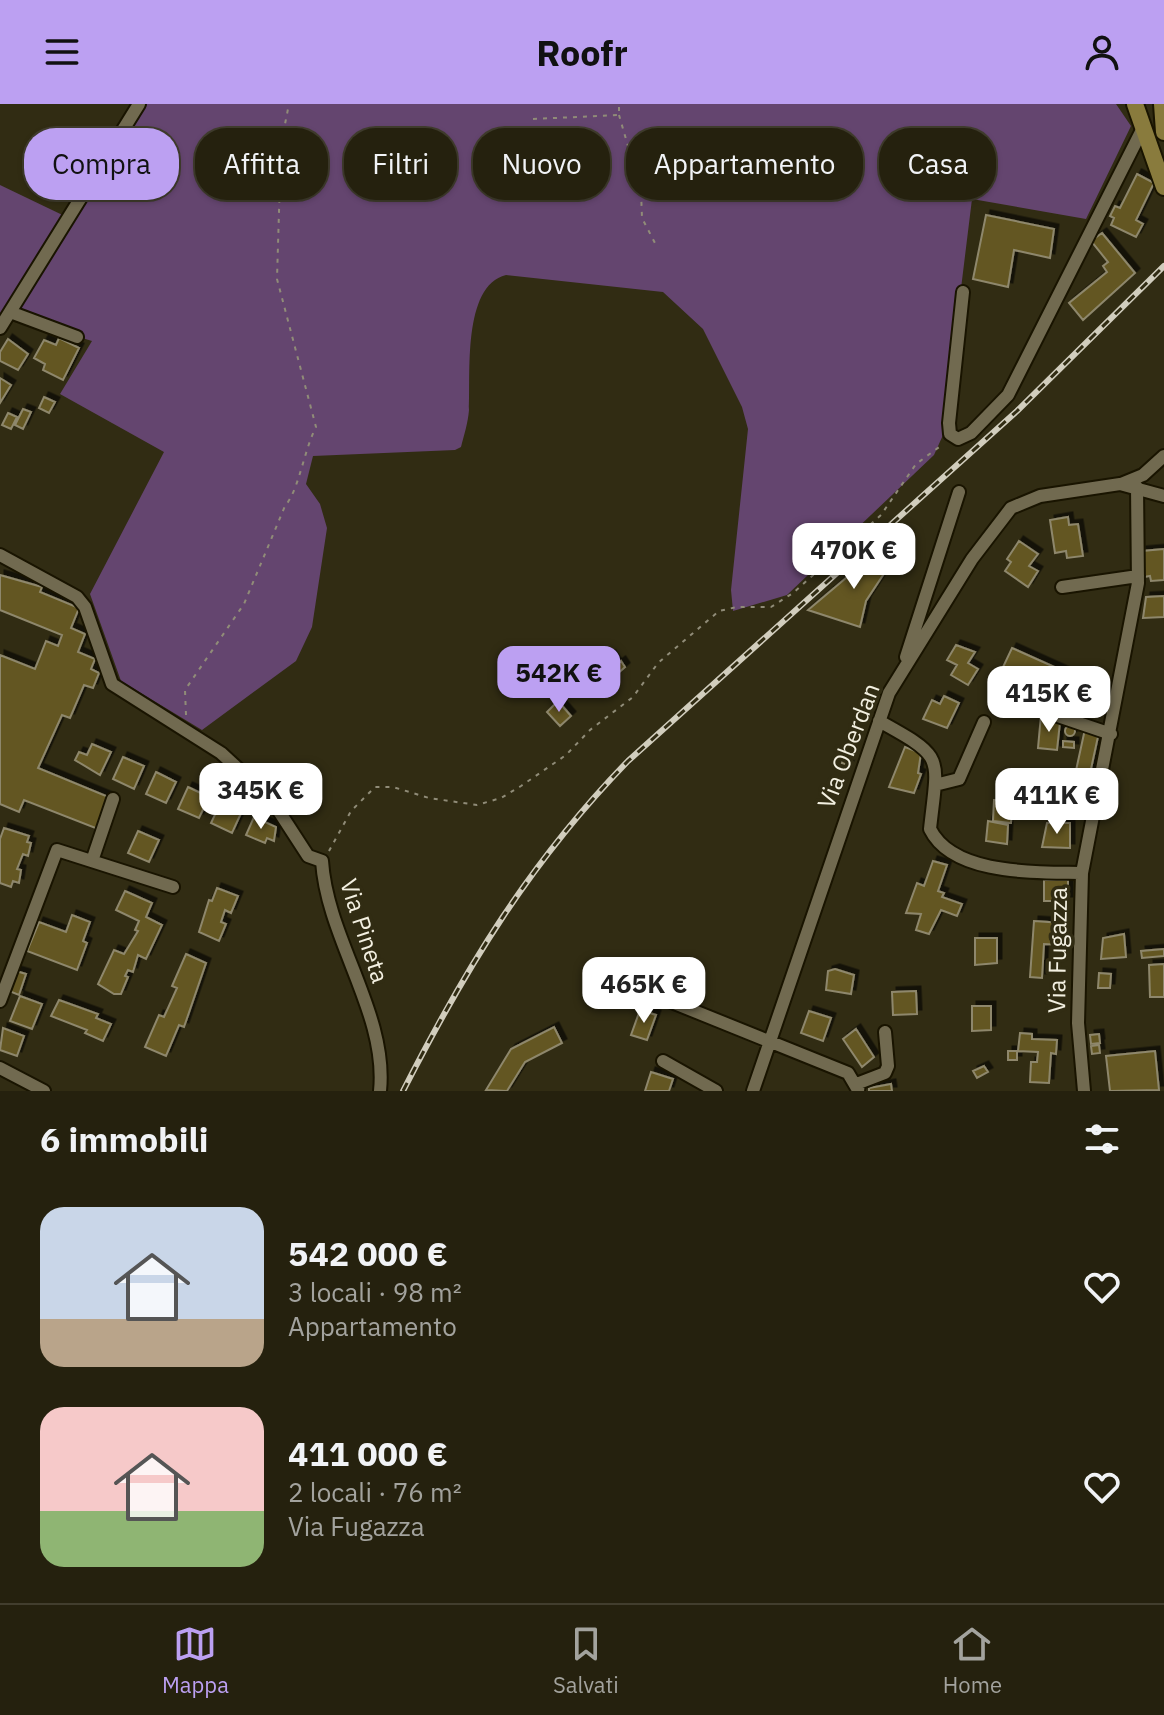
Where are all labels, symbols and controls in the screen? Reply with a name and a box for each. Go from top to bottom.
text: Roofr [536,29,628,76]
icon: menu [40,30,84,74]
icon: person [1080,30,1124,74]
chip: Compra [24,128,179,200]
chip: Affitta [195,128,328,200]
chip: Filtri [344,128,457,200]
chip: Nuovo [473,128,610,200]
chip: Appartamento [626,128,863,200]
chip: Casa [879,128,996,200]
pin: 470K € [789,523,919,591]
text: 470K € [810,532,898,566]
pin: 542K € [494,646,624,714]
text: 542K € [515,655,603,689]
pin: 415K € [984,666,1114,734]
text: 415K € [1005,675,1093,709]
street label: Via Oberdan [809,678,887,813]
pin: 345K € [196,763,326,831]
pin: 411K € [992,768,1122,836]
text: 345K € [217,772,305,806]
text: 411K € [1013,777,1101,811]
street label: Via Pineta [333,875,397,987]
street label: Via Fugazza [1040,887,1074,1013]
pin: 465K € [579,957,709,1025]
text: 465K € [600,966,688,1000]
text: 6 immobili [40,1117,209,1161]
icon: filters [1080,1117,1124,1161]
text: 542 000 € [288,1231,448,1275]
icon: home [104,1239,200,1335]
icon: heart [1080,1265,1124,1309]
text: 3 locali · 98 m² [288,1275,462,1309]
text: Appartamento [288,1309,457,1343]
text: 411 000 € [288,1431,448,1475]
icon: home [104,1439,200,1535]
icon: heart [1080,1465,1124,1509]
text: 2 locali · 76 m² [288,1475,462,1509]
text: Via Fugazza [288,1509,425,1543]
tab: Mappa [162,1622,229,1699]
tab: Salvati [553,1622,619,1699]
tab: Home [943,1622,1002,1699]

